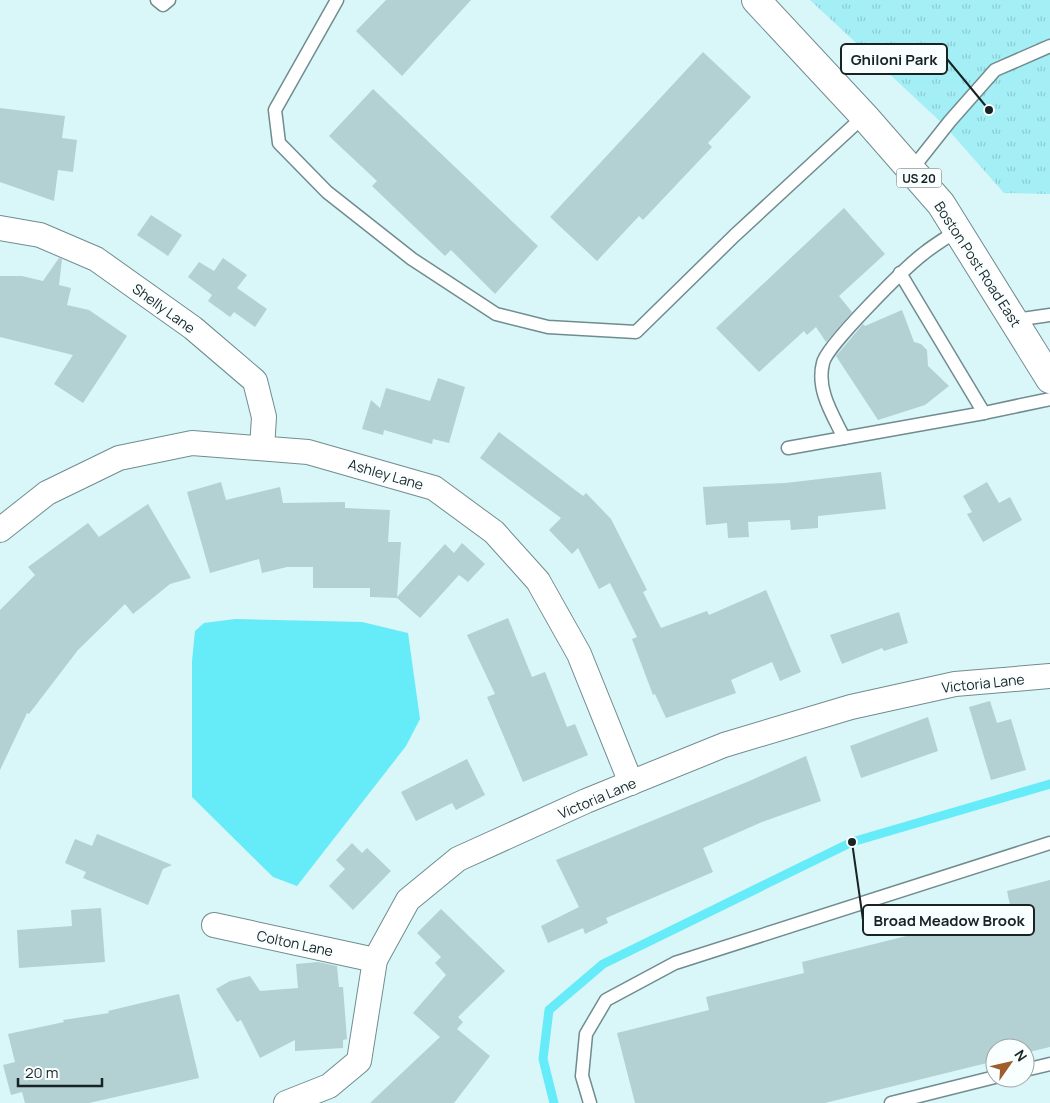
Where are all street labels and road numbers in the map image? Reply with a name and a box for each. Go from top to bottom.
road number: US 20 [896,168,942,188]
street label: Boston Post Road East [930,198,1026,331]
street label: Shelly Lane [129,279,199,337]
street label: Ashley Lane [346,454,426,494]
street label: Victoria Lane [941,669,1025,697]
street label: Victoria Lane [555,773,639,823]
street label: Colton Lane [255,926,335,960]

